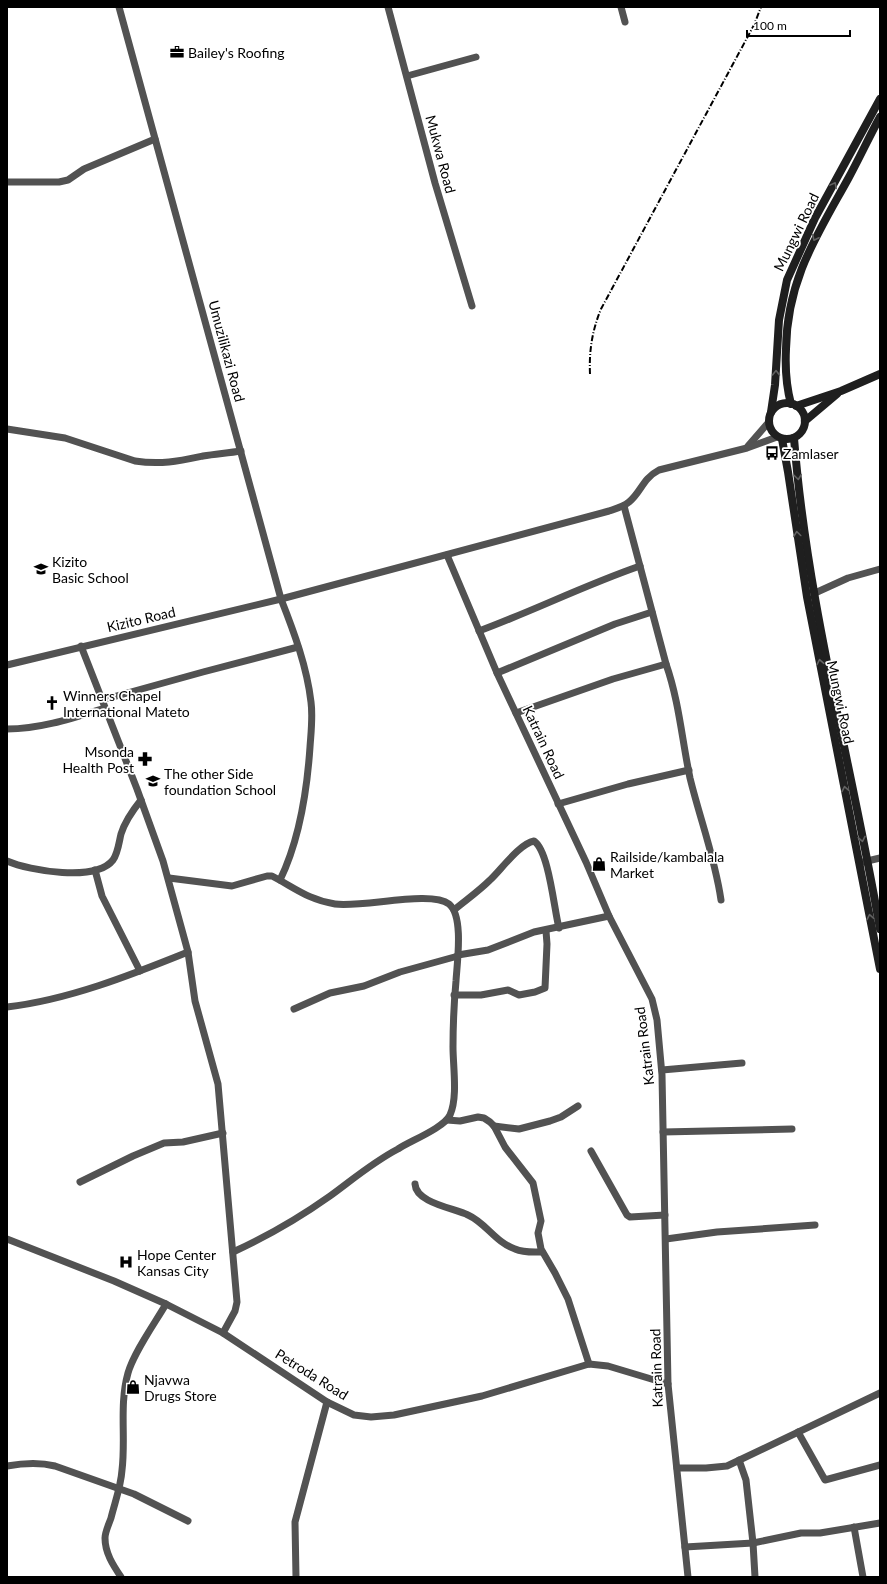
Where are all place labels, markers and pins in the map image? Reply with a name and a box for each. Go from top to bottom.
office icon: Bailey's Roofing [169,44,185,60]
place label: Bailey's Roofing [188,44,285,61]
bus stop icon: Zamlaser [764,445,780,461]
place label: Zamlaser [783,445,839,462]
place label: Kizito Basic School [52,553,129,586]
school or university icon: Kizito Basic School [33,561,49,577]
place label: Winners Chapel International Mateto [63,687,190,720]
church icon: Winners Chapel International Mateto [44,695,60,711]
place label: Msonda Health Post [62,743,134,776]
pharmacy icon: Msonda Health Post [137,751,153,767]
place label: The other Side foundation School [164,765,276,798]
school or university icon: The other Side foundation School [145,773,161,789]
place label: Railside/kambalala Market [610,848,724,881]
shop icon: Railside/kambalala Market [591,856,607,872]
place label: Hope Center Kansas City [137,1246,216,1279]
hospital icon: Hope Center Kansas City [118,1254,134,1270]
place label: Njavwa Drugs Store [144,1371,217,1404]
shop icon: Njavwa Drugs Store [125,1379,141,1395]

